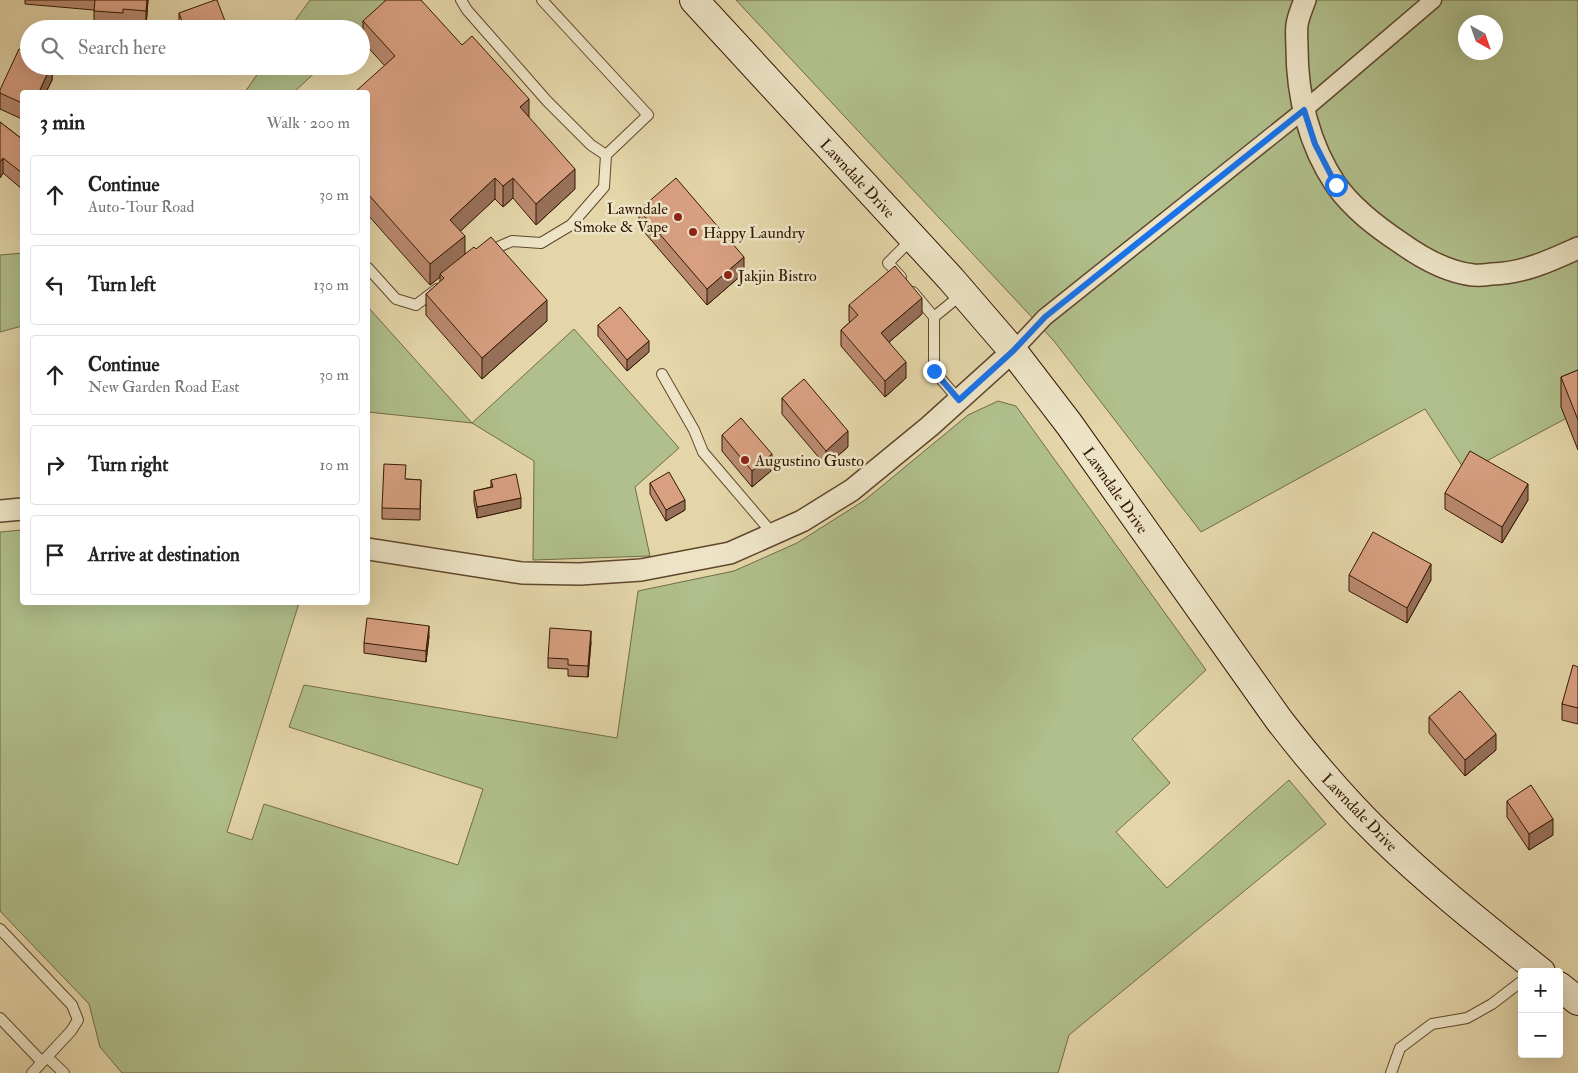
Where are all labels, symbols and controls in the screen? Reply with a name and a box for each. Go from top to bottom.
north arrow [1458,15,1503,60]
search box [20,20,370,75]
icon: search [38,34,66,62]
text: Search here [78,36,166,60]
text: 3 min [40,109,85,136]
text: Walk · 200 m [267,113,350,133]
street label: Lawndale Drive [815,135,899,223]
text: Continue [88,173,159,197]
route start [1325,174,1348,197]
icon: ahead [41,181,69,209]
text: 30 m [319,185,349,205]
text: Auto-Tour Road [88,197,195,217]
place label: Lawndale Smoke & Vape [574,199,668,238]
marker: Lawndale Smoke & Vape [672,211,684,223]
place label: Happy Laundry [703,223,806,244]
marker: Happy Laundry [687,226,699,238]
place label: Jakjin Bistro [737,266,817,287]
marker: Jakjin Bistro [722,269,734,281]
icon: left [41,271,69,299]
text: Turn left [88,273,156,297]
text: 130 m [313,275,349,295]
text: Continue [88,353,159,377]
route end [923,360,946,383]
icon: ahead [41,361,69,389]
text: 30 m [319,365,349,385]
text: New Garden Road East [88,377,240,397]
street label: Lawndale Drive [1078,443,1153,538]
icon: right [41,451,69,479]
place label: Augustino Gusto [754,451,864,471]
text: Turn right [88,453,168,477]
marker: Augustino Gusto [739,454,751,466]
text: 10 m [319,455,349,475]
icon: arrive [41,541,69,569]
text: Arrive at destination [88,543,240,567]
street label: Lawndale Drive [1317,769,1402,856]
map controls [1518,968,1563,1058]
button: + [1518,968,1563,1013]
button: − [1518,1013,1563,1058]

